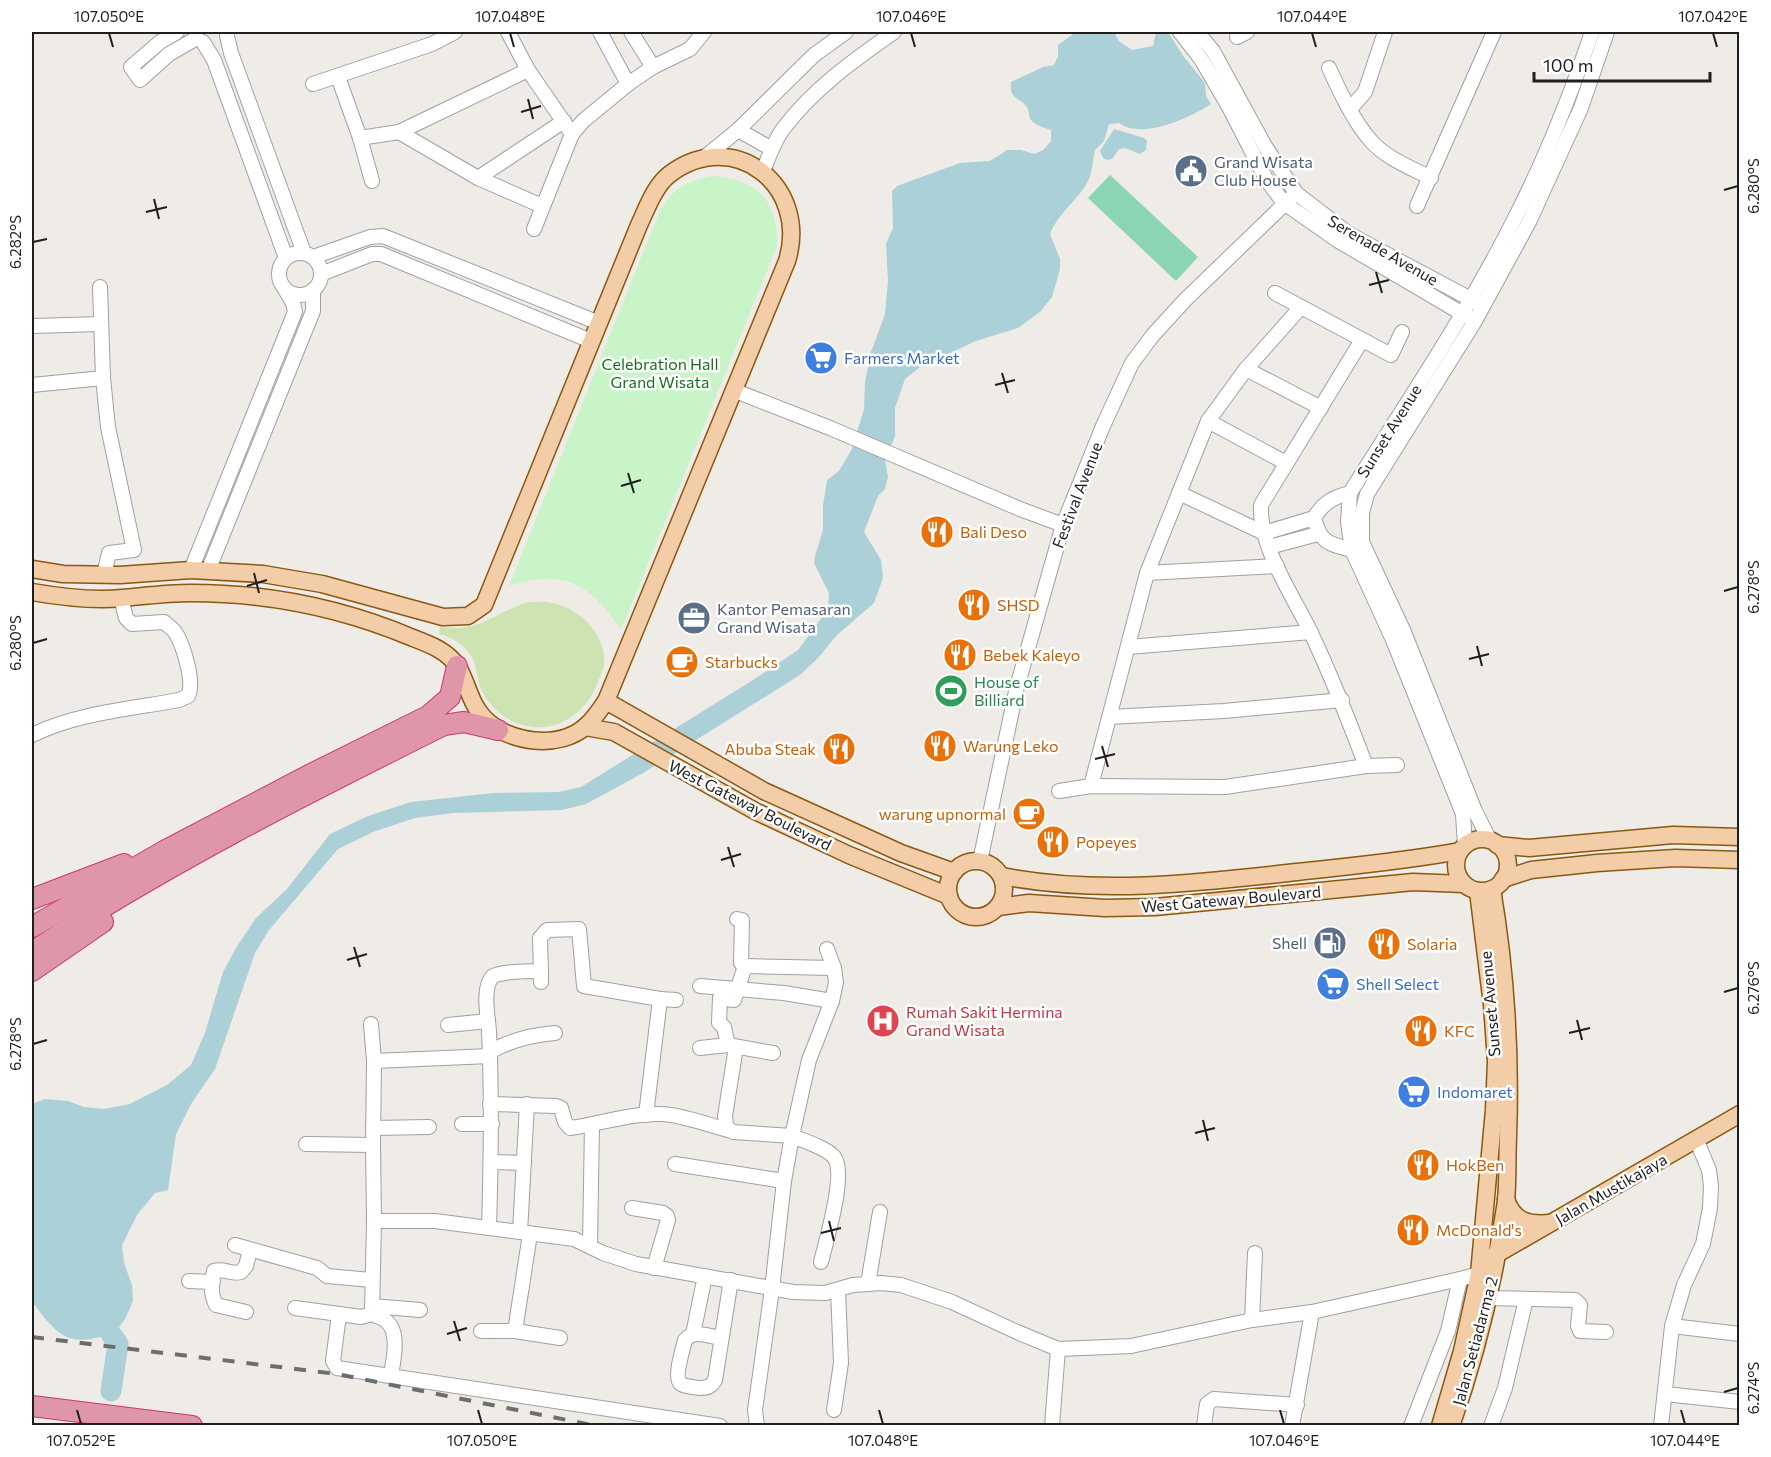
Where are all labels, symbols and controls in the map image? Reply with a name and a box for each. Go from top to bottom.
text: 107.050°E [74,7,144,25]
text: 107.048°E [475,7,545,25]
text: 107.046°E [876,7,946,25]
text: 107.044°E [1277,7,1347,25]
text: 107.042°E [1678,7,1748,25]
scale bar [1534,45,1710,83]
text: 100 m [1543,54,1593,76]
place label: Grand Wisata Club House [1214,152,1313,189]
public building icon: Grand Wisata Club House [1173,153,1209,189]
text: 6.280°S [1744,158,1762,214]
street label: Serenade Avenue [1325,210,1442,289]
text: 6.282°S [6,215,24,269]
supermarket icon: Farmers Market [803,340,839,376]
place label: Farmers Market [844,348,960,367]
park label: Celebration Hall Grand Wisata [602,354,718,391]
street label: Sunset Avenue [1352,381,1425,481]
street label: Festival Avenue [1048,439,1105,551]
restaurant icon: Bali Deso [919,514,955,550]
place label: Bali Deso [960,522,1027,541]
text: 6.278°S [1744,560,1762,614]
restaurant icon: SHSD [956,587,992,623]
place label: SHSD [997,595,1040,614]
place label: Kantor Pemasaran Grand Wisata [717,599,851,636]
office icon: Kantor Pemasaran Grand Wisata [676,600,712,636]
text: 6.280°S [6,615,24,671]
restaurant icon: Bebek Kaleyo [942,637,978,673]
cafe icon: Starbucks [664,644,700,680]
place label: Bebek Kaleyo [983,645,1080,664]
place label: Starbucks [705,652,778,671]
place label: House of Billiard [974,672,1040,709]
sports icon: House of Billiard [933,673,969,709]
restaurant icon: Warung Leko [922,728,958,764]
restaurant icon: Abuba Steak [821,731,857,767]
place label: Warung Leko [963,736,1059,755]
place label: Abuba Steak [725,739,816,758]
street label: West Gateway Boulevard [666,755,835,854]
cafe icon: warung upnormal [1011,796,1047,832]
place label: warung upnormal [879,804,1006,823]
restaurant icon: Popeyes [1035,824,1071,860]
place label: Popeyes [1076,832,1137,851]
street label: West Gateway Boulevard [1140,881,1322,916]
fuel station icon: Shell [1312,925,1348,961]
restaurant icon: Solaria [1366,926,1402,962]
place label: Shell [1272,933,1307,952]
place label: Solaria [1407,934,1457,953]
street label: Sunset Avenue [1475,950,1504,1058]
text: 6.276°S [1744,961,1762,1015]
supermarket icon: Shell Select [1315,966,1351,1002]
place label: Shell Select [1356,974,1439,993]
place label: Rumah Sakit Hermina Grand Wisata [906,1002,1063,1039]
hospital icon: Rumah Sakit Hermina Grand Wisata [865,1003,901,1039]
restaurant icon: KFC [1403,1013,1439,1049]
text: 6.278°S [6,1017,24,1071]
place label: KFC [1444,1021,1475,1040]
supermarket icon: Indomaret [1396,1074,1432,1110]
place label: Indomaret [1437,1082,1513,1101]
restaurant icon: HokBen [1405,1147,1441,1183]
street label: Jalan Mustikajaya [1552,1149,1670,1228]
place label: HokBen [1446,1155,1504,1174]
restaurant icon: McDonald's [1395,1212,1431,1248]
place label: McDonald's [1436,1220,1522,1239]
street label: Jalan Setiadarma 2 [1448,1274,1501,1407]
text: 6.274°S [1744,1362,1762,1414]
text: 107.052°E [46,1431,116,1449]
text: 107.050°E [447,1431,517,1449]
text: 107.048°E [848,1431,918,1449]
text: 107.046°E [1249,1431,1319,1449]
text: 107.044°E [1650,1431,1720,1449]

